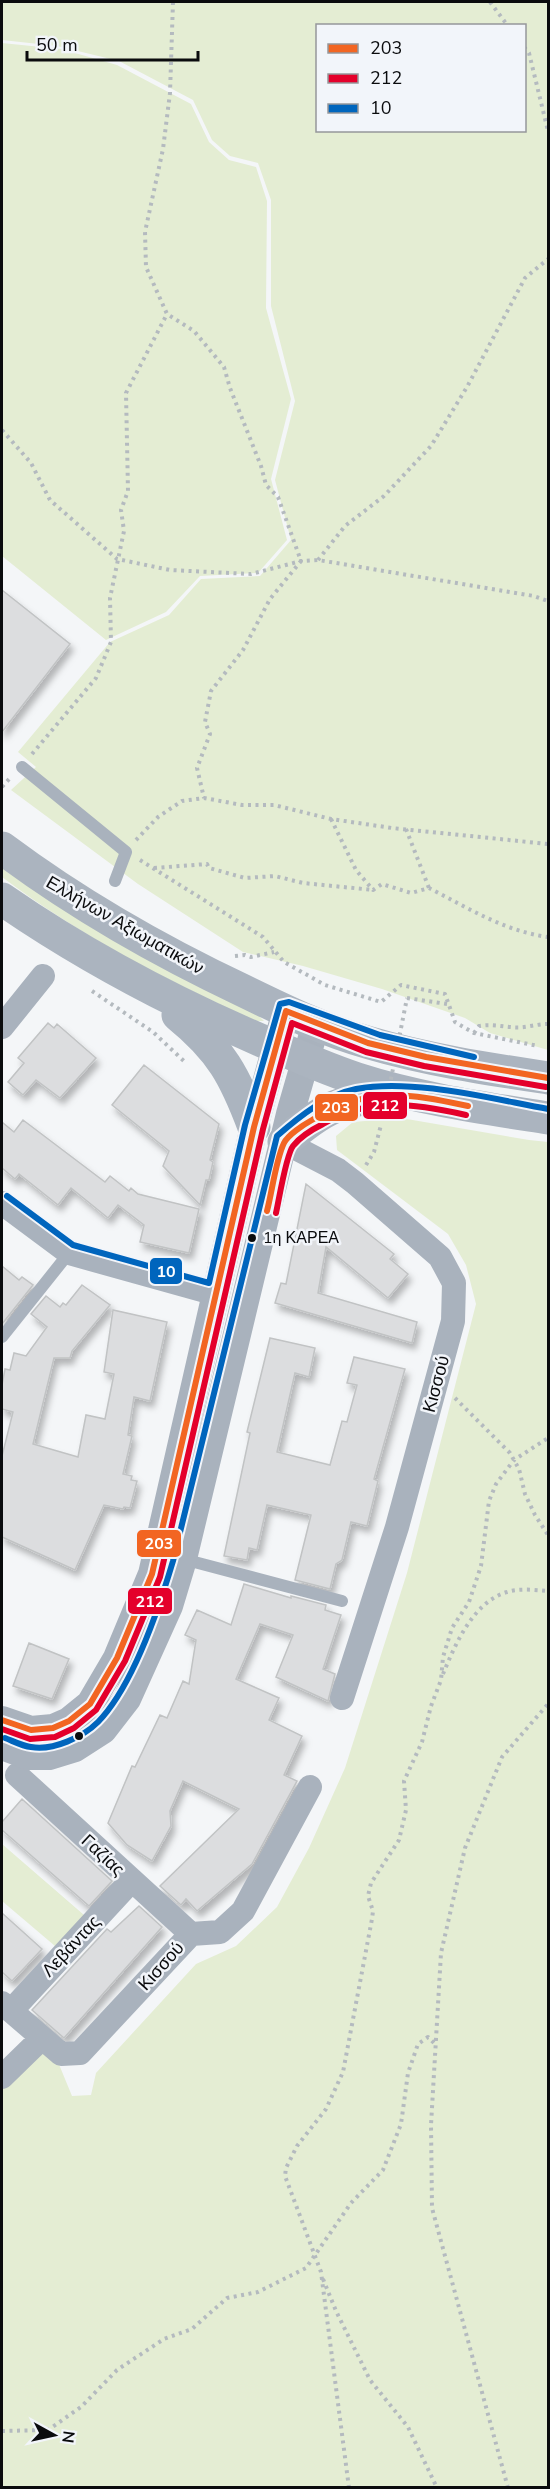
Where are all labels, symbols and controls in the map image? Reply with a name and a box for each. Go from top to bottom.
scale bar [27,24,198,62]
legend [316,24,526,132]
text: 50 m [36,33,78,57]
text: 203 [370,36,402,60]
text: 212 [370,66,402,90]
text: 10 [370,96,392,120]
street label: Ελλήνων Αξιωματικών [42,870,208,980]
line badge: 212 [362,1091,408,1120]
line badge: 203 [314,1093,359,1122]
text: 212 [371,1095,399,1117]
text: 203 [322,1097,350,1119]
place label: 1η ΚΑΡΕΑ [263,1227,339,1249]
marker: 1η ΚΑΡΕΑ [246,1232,258,1244]
line badge: 10 [149,1257,183,1285]
text: 10 [156,1261,176,1283]
street label: Κισσού [417,1353,455,1415]
line badge: 203 [136,1529,182,1558]
text: 203 [145,1533,173,1555]
line badge: 212 [127,1587,173,1615]
text: 212 [136,1591,164,1613]
unlabelled marker [73,1730,85,1742]
street label: Γαζίας [76,1829,130,1882]
street label: Λεβάντας [36,1910,106,1982]
street label: Κισσού [133,1936,189,1996]
north arrow [24,2405,84,2465]
text: N [56,2429,80,2444]

